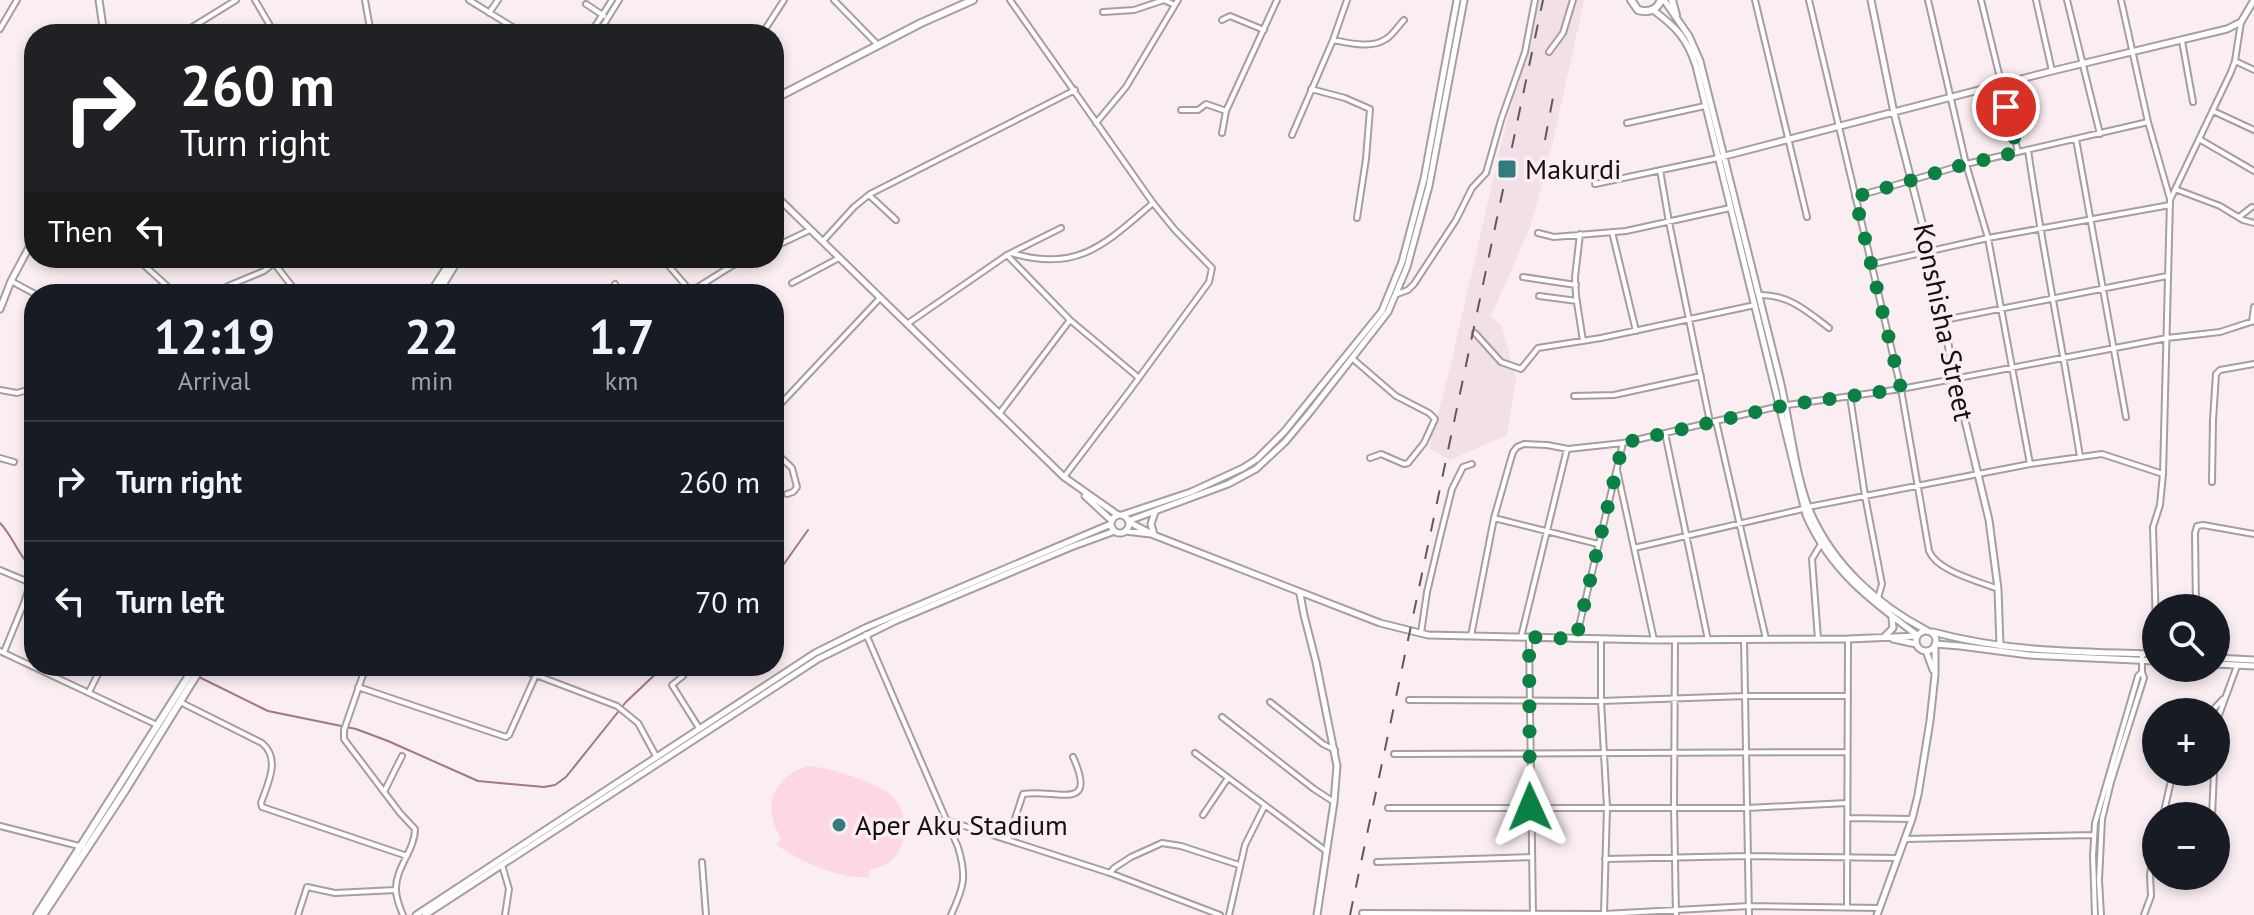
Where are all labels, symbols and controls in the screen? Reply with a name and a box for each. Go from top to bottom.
text: 260 m [180,49,335,121]
icon: right [48,56,152,160]
pin [1972,73,2040,141]
icon: arrive [1984,85,2028,129]
text: Turn right [180,119,330,166]
place label: Makurdi [1525,150,1622,187]
marker: Makurdi [1496,158,1518,180]
icon: left [129,208,173,252]
text: Then [48,211,113,250]
street label: Konshisha Street [1906,220,1984,424]
text: 12:19 [153,305,275,367]
text: 22 [405,305,459,367]
text: 1.7 [588,305,655,367]
text: Arrival [178,364,251,397]
text: min [411,364,453,397]
text: km [605,364,638,397]
icon: right [48,459,92,503]
text: Turn right [116,462,242,501]
text: 260 m [679,462,760,501]
icon: left [48,579,92,623]
text: Turn left [116,582,224,621]
text: 70 m [695,582,760,621]
map controls [2142,594,2230,890]
button: search [2142,594,2230,682]
button: + [2142,698,2230,786]
position arrow [1488,765,1572,849]
button: − [2142,802,2230,890]
place label: Aper Aku Stadium [855,806,1068,843]
marker: Aper Aku Stadium [830,816,848,834]

